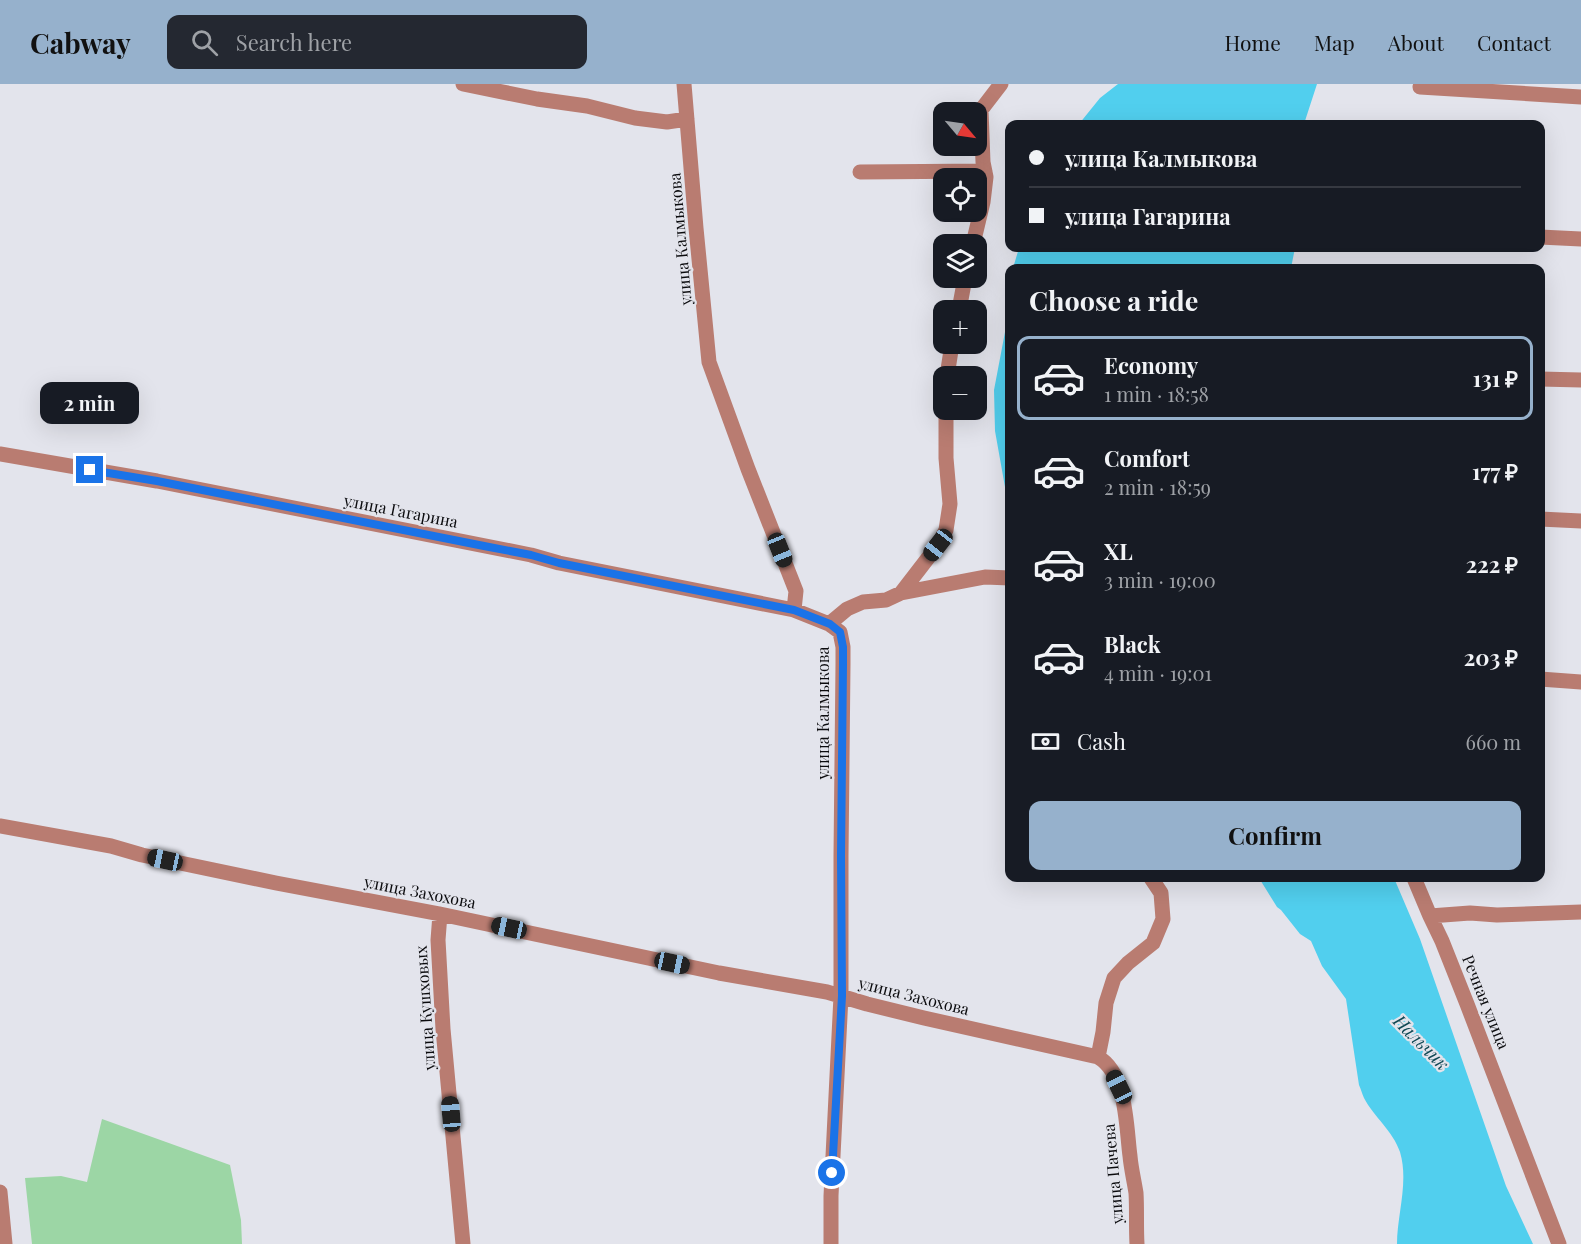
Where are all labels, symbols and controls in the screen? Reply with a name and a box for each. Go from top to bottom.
search box [167,15,587,69]
text: Cabway [30,24,131,61]
icon: search [188,26,221,59]
text: Search here [236,27,352,57]
text: Home [1225,28,1281,56]
text: Map [1314,28,1355,56]
text: About [1388,28,1444,56]
text: Contact [1477,28,1551,56]
north arrow [933,102,987,156]
map controls [933,102,987,420]
text: улица Калмыкова [1065,143,1257,173]
button: locate [933,168,987,222]
street label: улица Калмыкова [663,172,696,307]
text: улица Гагарина [1065,201,1231,231]
button: layers [933,234,987,288]
text: Choose a ride [1029,282,1198,318]
button: + [933,300,987,354]
text: Economy [1104,350,1198,380]
icon: car [1032,351,1086,405]
text: 131 ₽ [1473,363,1518,393]
button: − [933,366,987,420]
text: 1 min · 18:58 [1104,380,1209,407]
callout: 2 min [40,383,140,425]
text: 2 min [64,389,115,416]
text: Comfort [1104,443,1190,473]
icon: car [1032,444,1086,498]
route end [76,456,103,483]
text: 177 ₽ [1472,456,1518,486]
text: 2 min · 18:59 [1104,473,1211,500]
street label: улица Гагарина [341,489,460,532]
car [920,525,956,565]
car [765,530,795,570]
text: XL [1104,536,1133,566]
icon: car [1032,537,1086,591]
text: 222 ₽ [1466,549,1518,579]
text: 3 min · 19:00 [1104,566,1216,593]
text: Black [1104,629,1161,659]
icon: car [1032,630,1086,684]
text: 203 ₽ [1464,642,1518,672]
street label: улица Калмыкова [812,647,833,780]
text: 4 min · 19:01 [1104,659,1212,686]
icon: cash [1029,725,1062,758]
text: Cash [1077,726,1126,756]
text: 660 m [1466,728,1521,755]
button: Confirm [1029,801,1521,870]
car [146,847,184,873]
street label: улица Захохова [361,870,478,913]
car [490,915,528,941]
street label: улица Кушховых [410,944,439,1072]
car [653,950,691,976]
street label: Речная улица [1458,952,1515,1052]
street label: улица Захохова [856,971,972,1019]
water label: Нальчик [1388,1008,1455,1076]
car [1103,1067,1135,1107]
car [440,1095,462,1133]
street label: улица Пачева [1098,1123,1127,1226]
route start [818,1159,845,1186]

